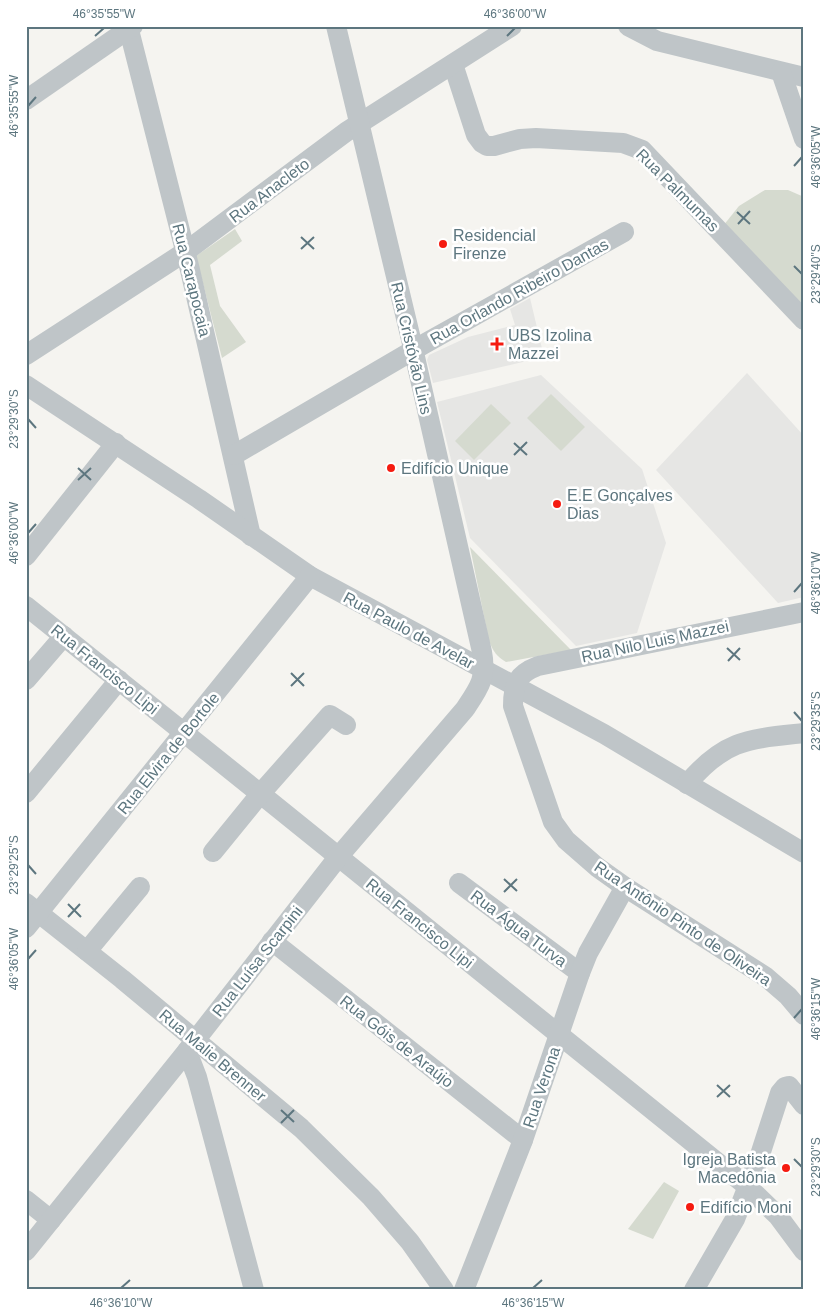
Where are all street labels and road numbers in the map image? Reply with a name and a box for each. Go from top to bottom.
street label: Rua Palmumas [633,146,722,235]
street label: Rua Anacleto [226,155,313,226]
street label: Rua Carapocaia [169,222,214,338]
street label: Rua Orlando Ribeiro Dantas [427,235,611,348]
street label: Rua Cristóvão Lins [388,280,435,416]
street label: Rua Paulo de Avelar [340,589,478,672]
street label: Rua Nilo Luis Mazzei [580,618,730,665]
street label: Rua Francisco Lipi [48,621,162,718]
street label: Rua Elvira de Bortole [114,689,223,817]
street label: Rua Antônio Pinto de Oliveira [591,858,774,989]
street label: Rua Francisco Lipi [363,875,477,972]
street label: Rua Água Turva [467,886,571,970]
street label: Rua Luísa Scarpini [209,903,306,1020]
street label: Rua Góis de Araújo [337,992,457,1091]
street label: Rua Malie Brenner [156,1006,270,1105]
street label: Rua Verona [520,1044,563,1130]

